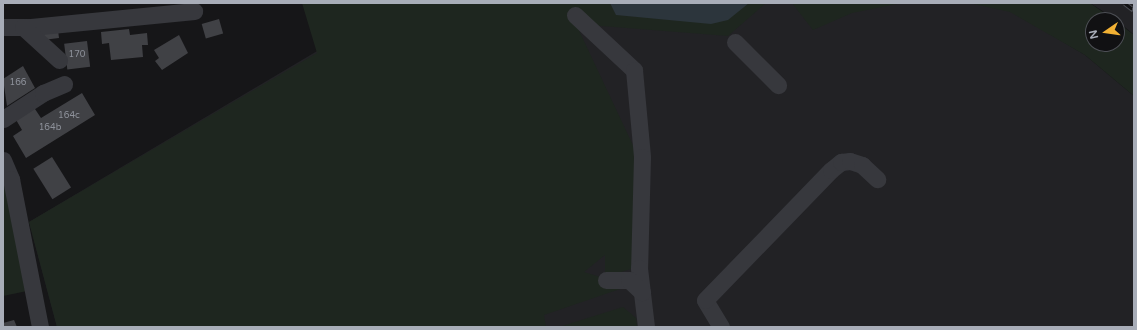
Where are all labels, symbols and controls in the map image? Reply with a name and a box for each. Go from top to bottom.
north arrow [1085,12,1125,52]
text: N [1086,29,1101,40]
house number: 170 [69,50,85,60]
house number: 166 [10,78,26,88]
house number: 164c [58,111,80,121]
house number: 164b [39,123,61,133]

